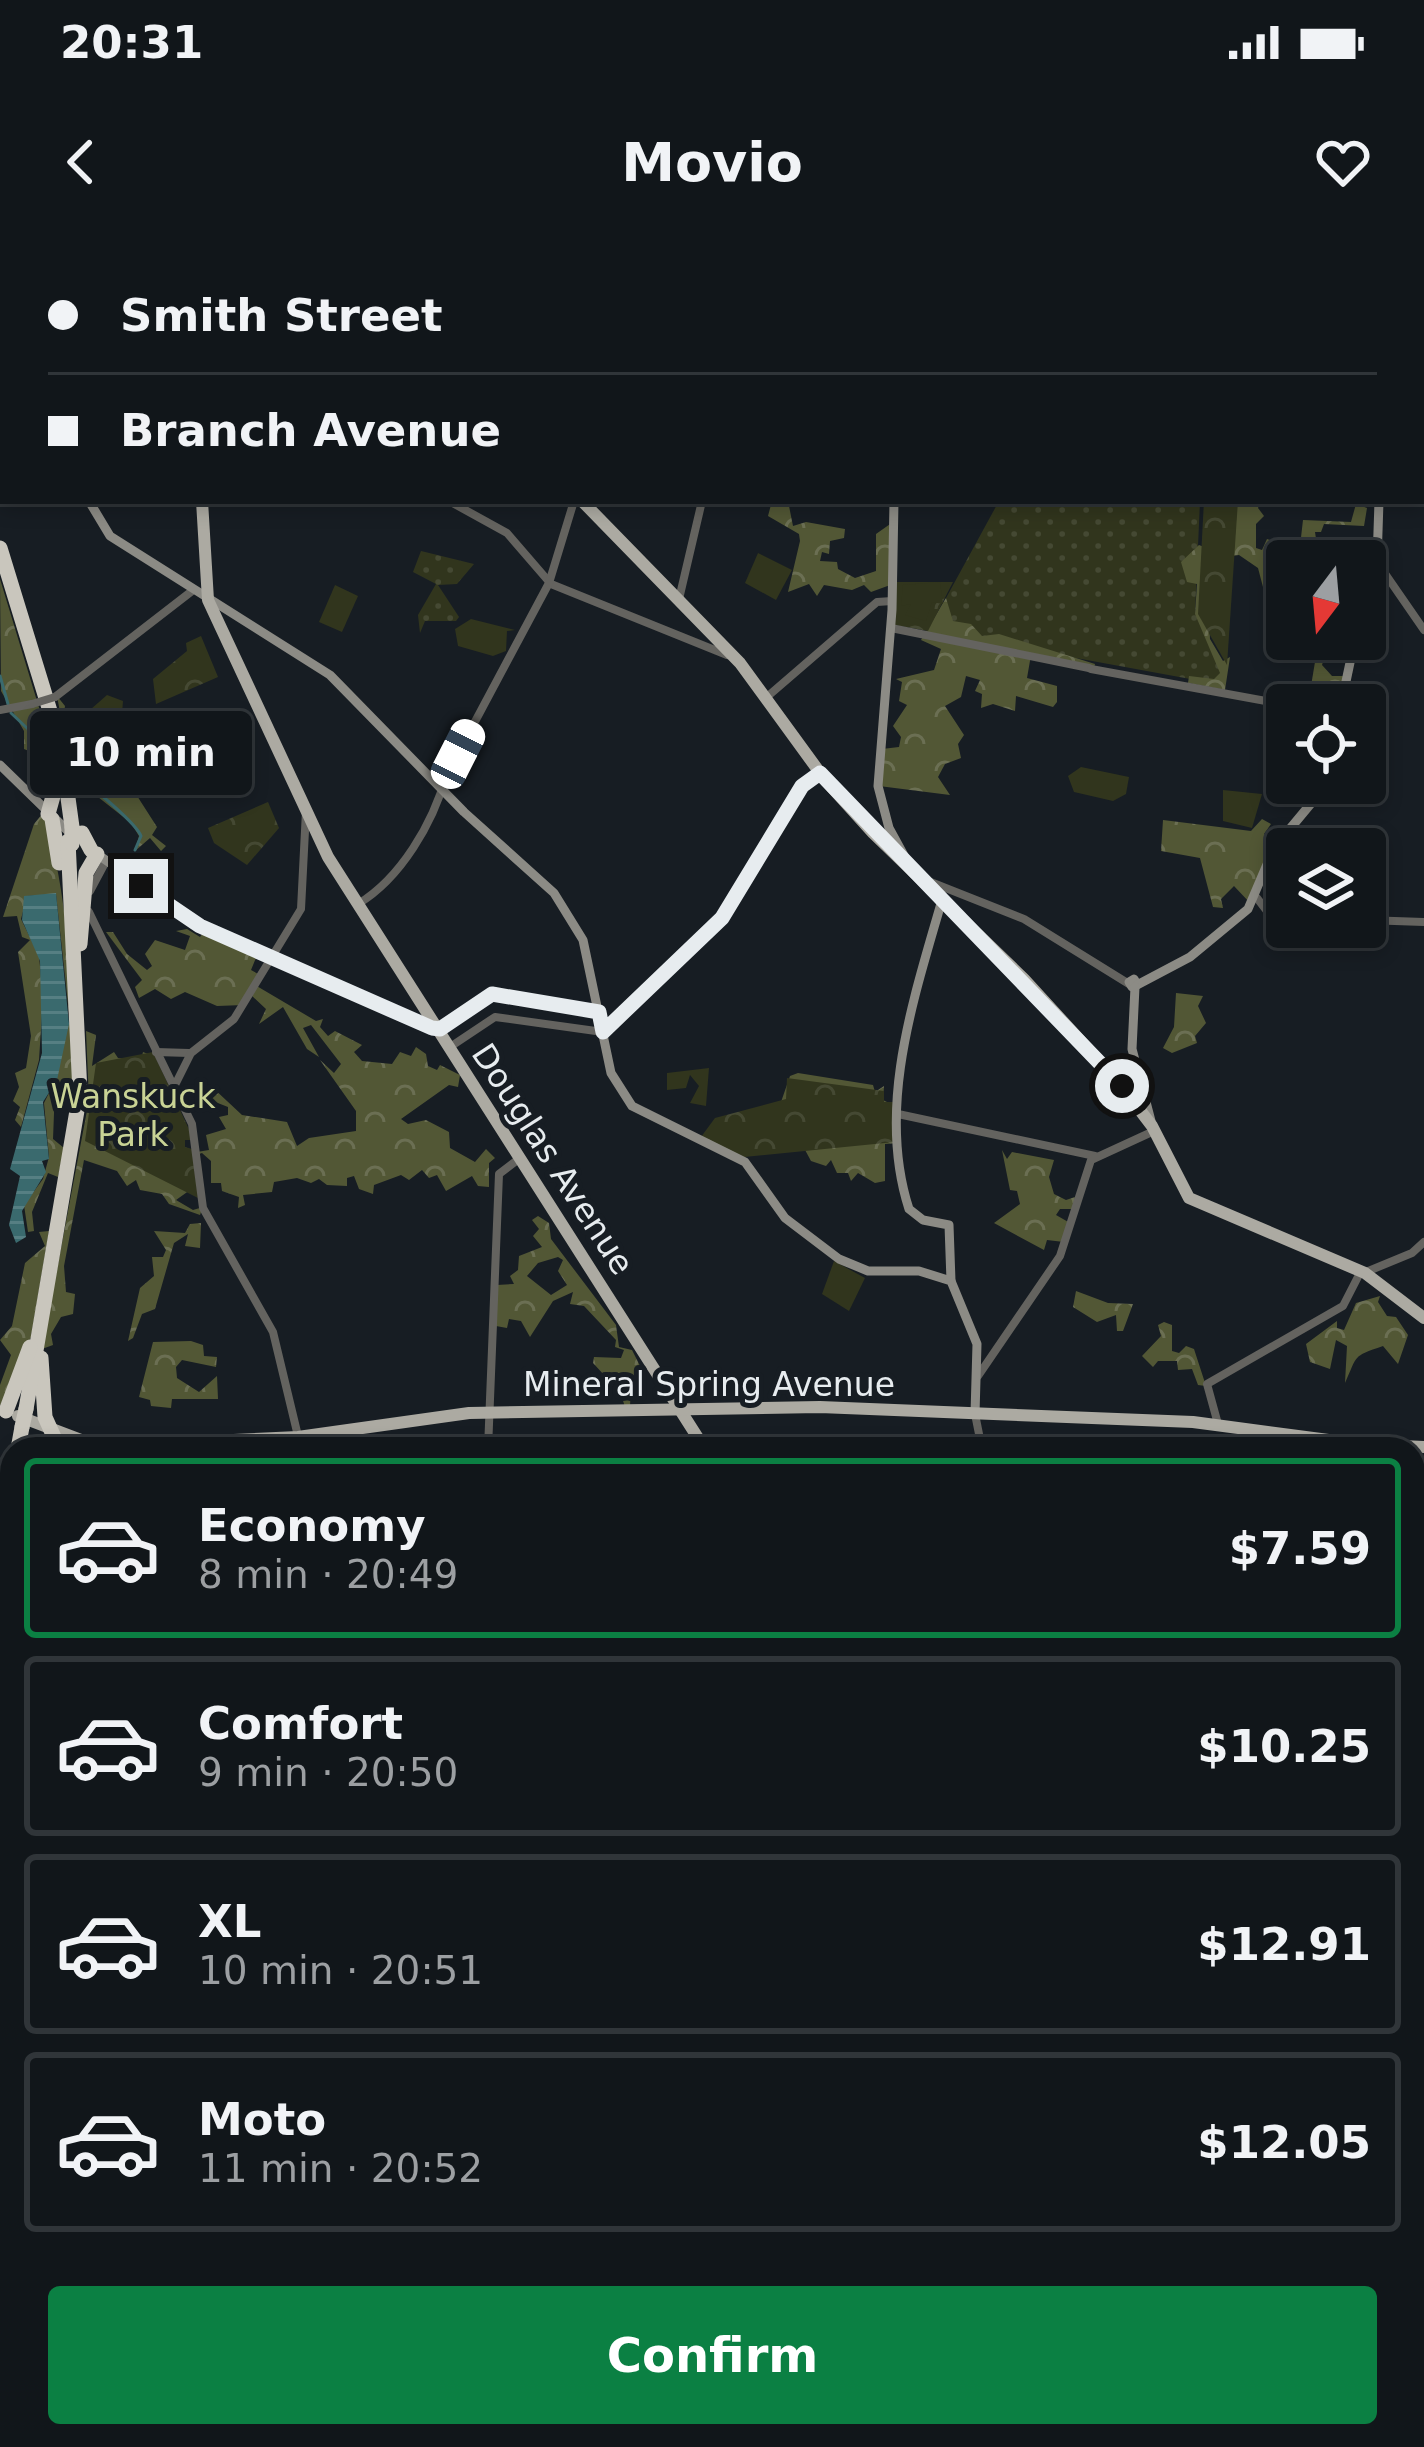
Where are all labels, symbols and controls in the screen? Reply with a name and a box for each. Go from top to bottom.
text: 20:31 [60,16,203,69]
icon: back [48,129,114,195]
icon: heart [1310,129,1376,195]
text: Movio [621,131,803,194]
text: Smith Street [120,289,443,342]
text: Branch Avenue [120,404,501,457]
north arrow [1266,540,1386,660]
map controls [1266,540,1386,948]
button: locate [1266,684,1386,804]
callout: 10 min [30,712,252,796]
car [426,714,490,794]
text: 10 min [66,730,216,775]
button: layers [1266,828,1386,948]
route end [114,859,168,913]
street label: Douglas Avenue [464,1036,642,1282]
route start [1095,1059,1149,1113]
park label: Wanskuck Park [50,1077,216,1154]
street label: Mineral Spring Avenue [523,1365,895,1404]
icon: car [54,1494,162,1602]
text: Economy [198,1499,426,1552]
text: $7.59 [1229,1522,1371,1575]
text: 8 min · 20:49 [198,1552,458,1597]
icon: car [54,1692,162,1800]
text: Comfort [198,1697,403,1750]
text: $10.25 [1197,1720,1371,1773]
text: 9 min · 20:50 [198,1750,458,1795]
icon: car [54,1890,162,1998]
text: XL [198,1895,261,1948]
text: $12.91 [1197,1918,1371,1971]
text: 10 min · 20:51 [198,1948,483,1993]
icon: car [54,2088,162,2196]
text: Moto [198,2093,326,2146]
text: $12.05 [1197,2116,1371,2169]
text: 11 min · 20:52 [198,2146,483,2191]
button: Confirm [48,2286,1377,2424]

